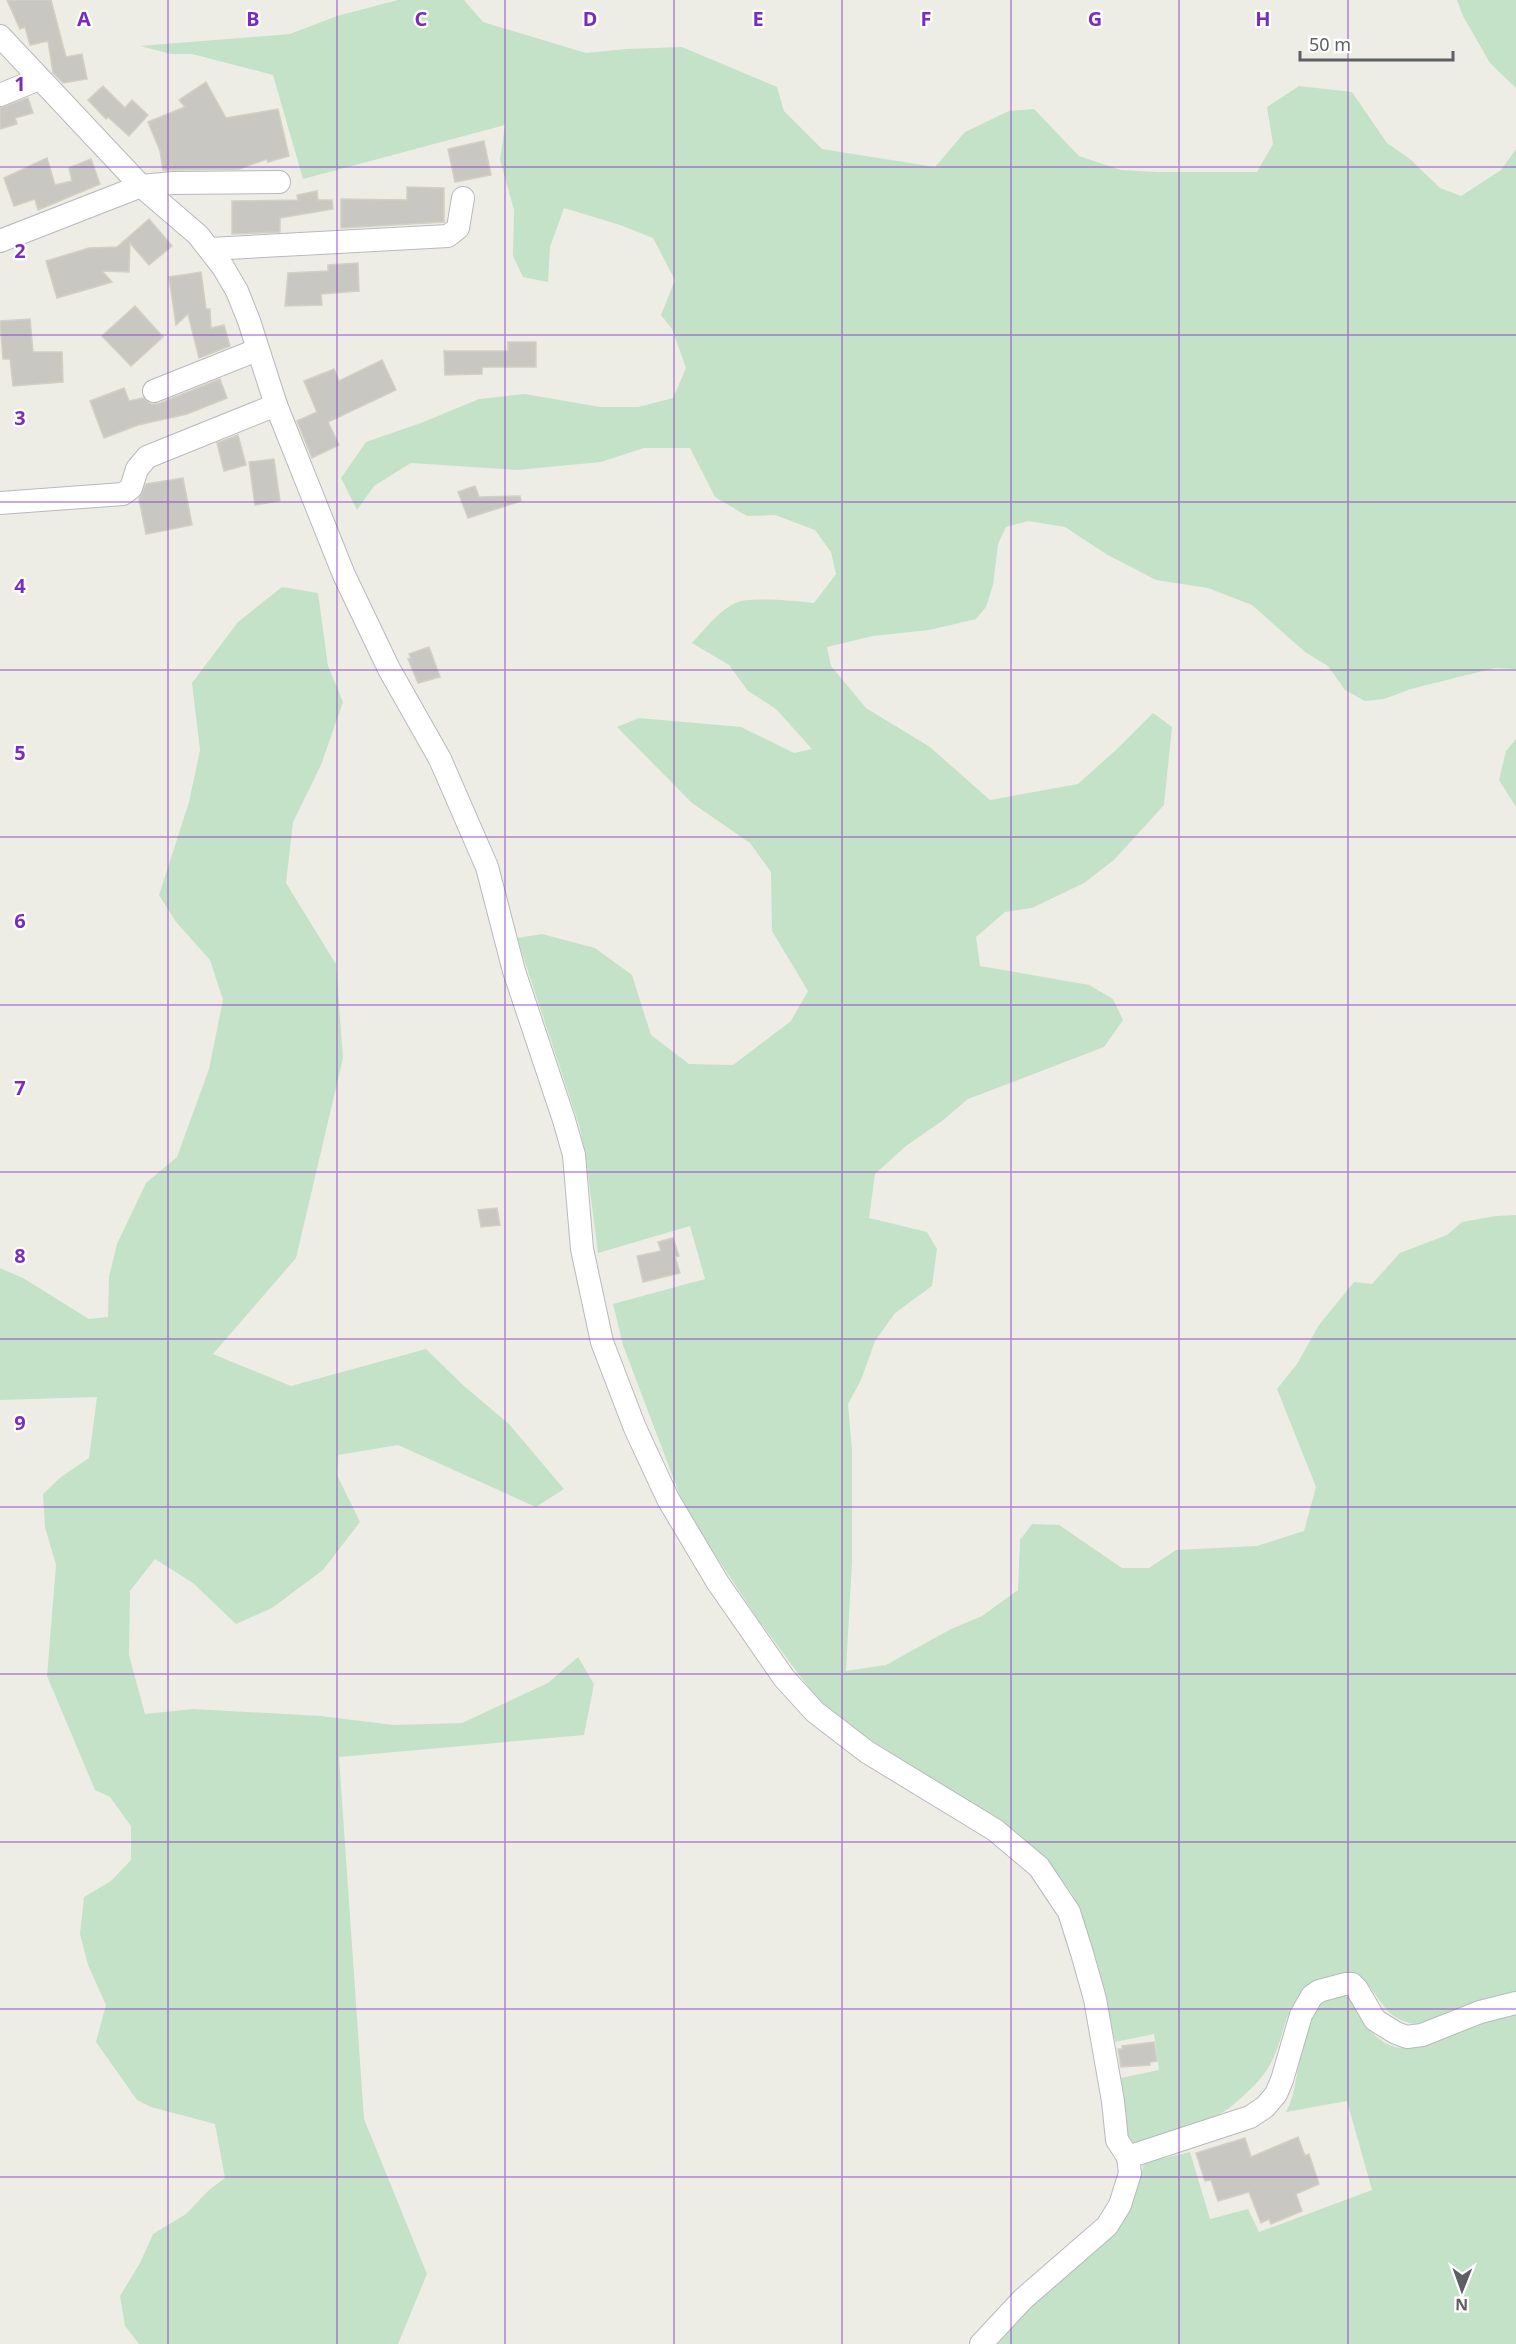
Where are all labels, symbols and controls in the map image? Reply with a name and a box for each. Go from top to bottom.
text: A [77,5,91,32]
text: B [246,5,260,32]
text: C [415,5,428,32]
text: D [583,5,597,32]
text: E [752,5,764,32]
text: F [921,5,931,32]
text: G [1088,5,1102,32]
text: H [1255,5,1271,32]
scale bar [1300,24,1453,62]
text: 50 m [1309,32,1351,56]
text: 1 [14,70,26,97]
text: 2 [14,237,26,264]
text: 3 [14,404,26,431]
text: 4 [14,572,26,599]
text: 5 [14,739,26,766]
text: 6 [14,907,26,934]
text: 7 [14,1074,26,1101]
text: 8 [14,1242,26,1269]
text: 9 [14,1409,26,1436]
north arrow [1432,2260,1492,2320]
text: N [1455,2294,1468,2316]

